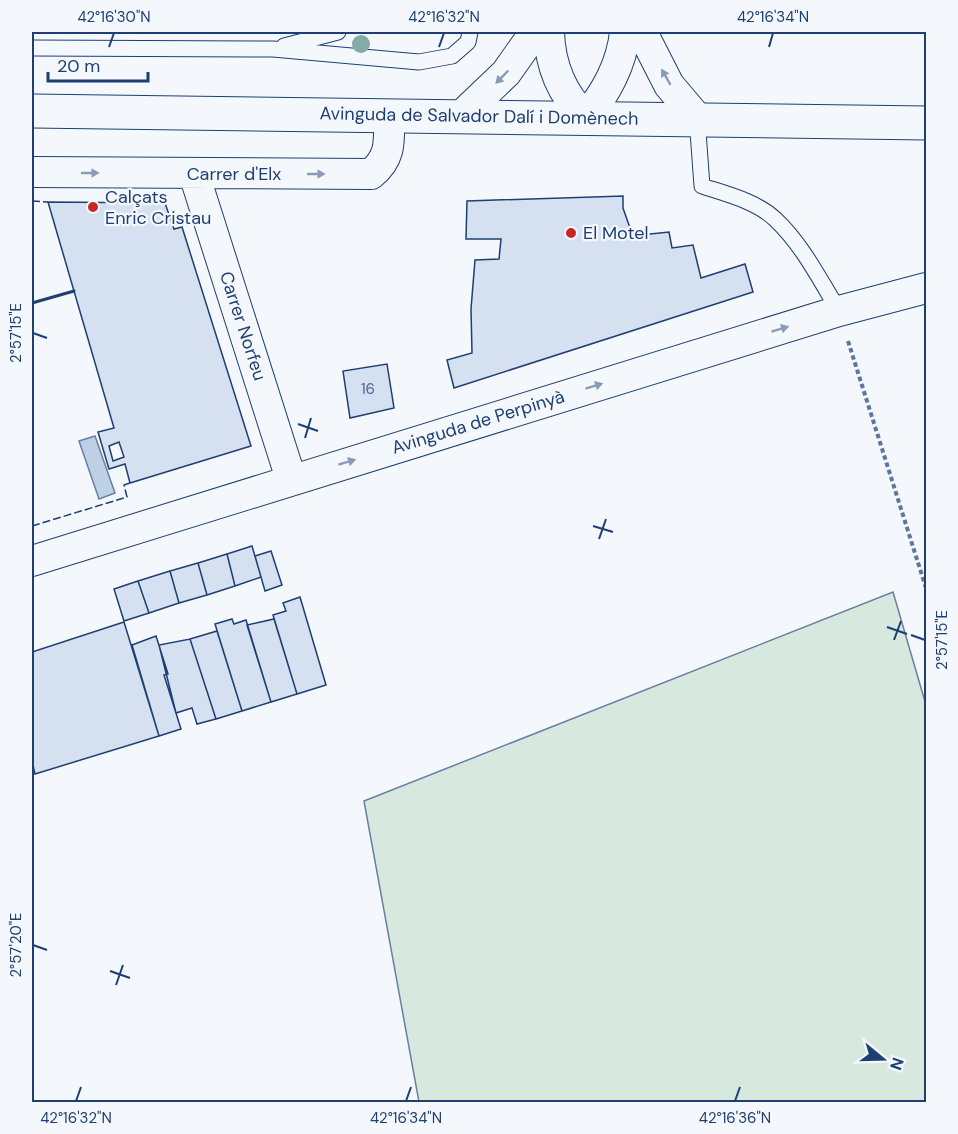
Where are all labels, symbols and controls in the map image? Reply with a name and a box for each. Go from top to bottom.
text: 42°16'30"N [77,7,151,27]
text: 42°16'32"N [408,7,480,27]
text: 42°16'34"N [737,7,809,27]
scale bar [48,45,148,83]
text: 20 m [57,54,100,78]
one-way arrow [495,69,509,84]
one-way arrow [660,69,671,85]
street label: Avinguda de Salvador Dalí i Domènech [319,101,639,131]
street label: Carrer d'Elx [187,162,281,186]
one-way arrow [80,168,99,178]
one-way arrow [306,169,325,179]
place label: Calçats Enric Cristau [105,185,211,230]
marker: Calçats Enric Cristau [86,200,100,214]
place label: El Motel [583,221,648,245]
marker: El Motel [564,226,578,240]
street label: Carrer Norfeu [214,268,272,384]
text: 2°57'15"E [6,303,26,363]
one-way arrow [771,324,789,333]
house number: 16 [361,379,375,399]
one-way arrow [585,381,603,391]
street label: Avinguda de Perpinyà [389,384,567,460]
one-way arrow [338,457,356,466]
text: 2°57'15"E [932,610,952,670]
text: 2°57'20"E [6,912,26,978]
north arrow [853,1029,913,1089]
text: N [885,1055,909,1073]
text: 42°16'32"N [40,1108,112,1128]
text: 42°16'34"N [370,1108,442,1128]
text: 42°16'36"N [699,1108,771,1128]

